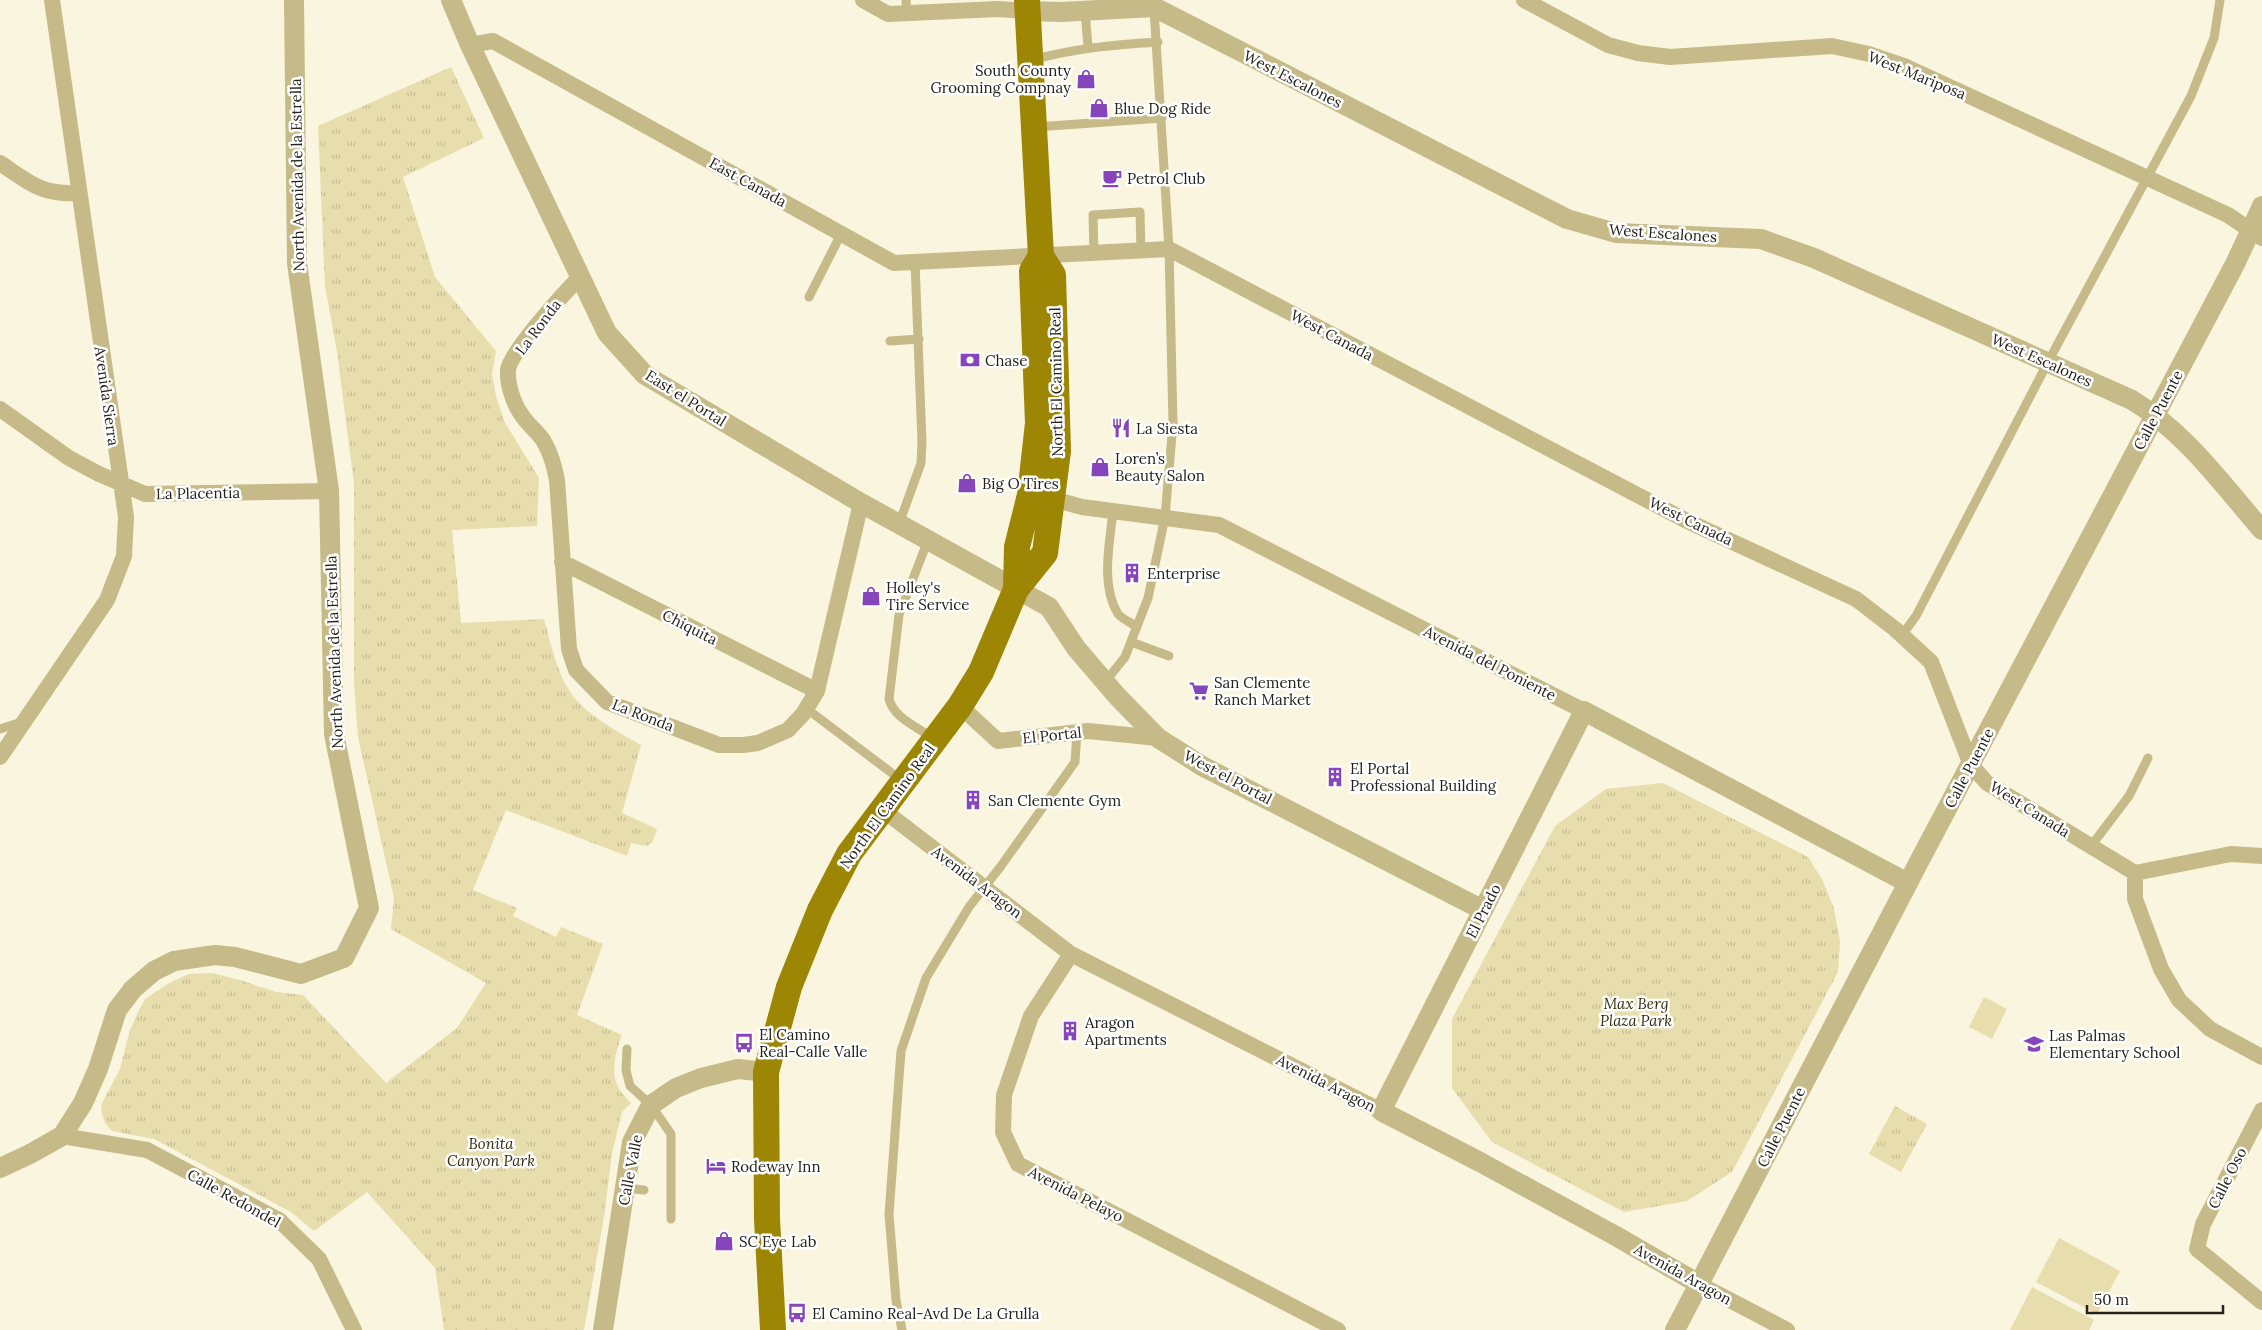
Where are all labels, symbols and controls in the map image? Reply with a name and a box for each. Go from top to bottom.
street label: West Escalones [1240,46,1346,112]
street label: West Mariposa [1865,47,1969,103]
place label: South County Grooming Compnay [930,61,1071,97]
shop icon: South County Grooming Compnay [1075,68,1097,90]
street label: North Avenida de la Estrella [286,78,308,272]
shop icon: Blue Dog Ride [1088,97,1110,119]
place label: Blue Dog Ride [1114,99,1211,118]
street label: East Canada [706,153,790,211]
cafe icon: Petrol Club [1101,167,1123,189]
place label: Petrol Club [1127,169,1205,188]
street label: West Escalones [1608,220,1718,246]
street label: La Ronda [511,295,565,359]
street label: West Canada [1287,305,1377,365]
street label: North El Camino Real [1045,307,1067,457]
street label: West Escalones [1989,329,2095,391]
street label: Avenida Sierra [90,344,123,447]
bank icon: Chase [959,349,981,371]
place label: Chase [985,351,1027,370]
street label: East el Portal [642,366,730,430]
street label: Calle Puente [2129,367,2187,453]
restaurant icon: La Siesta [1110,417,1132,439]
place label: La Siesta [1136,419,1198,438]
place label: Loren’s Beauty Salon [1115,449,1205,485]
shop icon: Loren’s Beauty Salon [1089,456,1111,478]
shop icon: Big O Tires [956,472,978,494]
place label: Big O Tires [982,474,1059,493]
street label: La Placentia [156,483,241,503]
street label: West Canada [1646,493,1736,550]
street label: North Avenida de la Estrella [321,555,347,749]
building icon: Enterprise [1121,562,1143,584]
place label: Enterprise [1147,564,1220,583]
place label: Holley's Tire Service [886,578,969,614]
shop icon: Holley's Tire Service [860,585,882,607]
street label: Chiquita [659,605,721,649]
street label: Avenida del Poniente [1420,621,1559,705]
place label: San Clemente Ranch Market [1214,673,1311,709]
supermarket icon: San Clemente Ranch Market [1188,680,1210,702]
street label: La Ronda [609,695,677,736]
street label: El Portal [1022,722,1082,748]
street label: Calle Puente [1940,725,1998,811]
street label: North El Camino Real [835,740,939,872]
street label: West el Portal [1181,746,1275,808]
place label: El Portal Professional Building [1350,759,1497,795]
building icon: El Portal Professional Building [1324,766,1346,788]
street label: West Canada [1986,777,2074,841]
building icon: San Clemente Gym [962,789,984,811]
place label: San Clemente Gym [988,791,1121,810]
street label: Avenida Aragon [927,841,1026,922]
street label: El Prado [1461,881,1505,941]
park label: Max Berg Plaza Park [1600,994,1672,1030]
place label: Aragon Apartments [1084,1013,1167,1049]
building icon: Aragon Apartments [1059,1020,1081,1042]
place label: El Camino Real-Calle Valle [759,1025,868,1061]
place label: Las Palmas Elementary School [2049,1026,2180,1062]
bus stop icon: El Camino Real-Calle Valle [733,1032,755,1054]
school or university icon: Las Palmas Elementary School [2023,1033,2045,1055]
street label: Avenida Aragon [1273,1049,1379,1116]
street label: Calle Puente [1753,1084,1809,1170]
street label: Calle Valle [614,1133,646,1207]
park label: Bonita Canyon Park [447,1134,535,1170]
street label: Calle Oso [2204,1144,2251,1212]
hotel icon: Rodeway Inn [705,1155,727,1177]
place label: Rodeway Inn [731,1157,821,1176]
street label: Avenida Pelayo [1024,1161,1127,1226]
street label: Calle Redondel [184,1165,284,1231]
shop icon: SC Eye Lab [713,1230,735,1252]
place label: SC Eye Lab [739,1232,817,1251]
street label: Avenida Aragon [1630,1239,1735,1309]
scale bar [2087,1282,2223,1314]
text: 50 m [2094,1290,2129,1309]
bus stop icon: El Camino Real-Avd De La Grulla [786,1302,808,1324]
place label: El Camino Real-Avd De La Grulla [812,1304,1040,1323]

